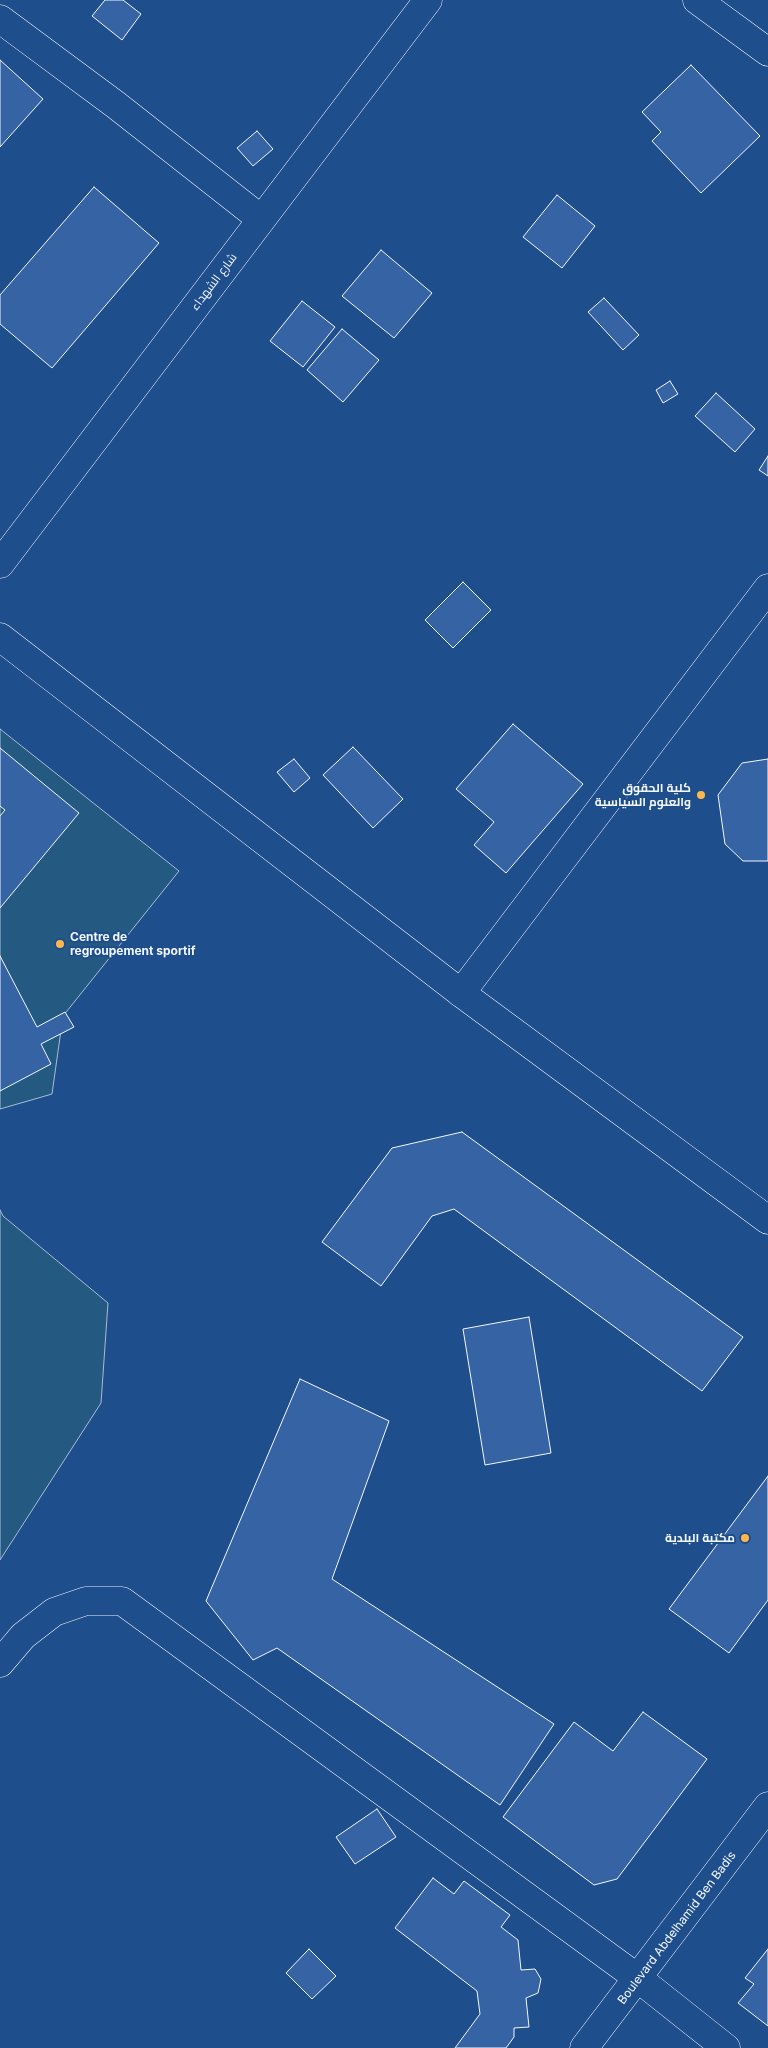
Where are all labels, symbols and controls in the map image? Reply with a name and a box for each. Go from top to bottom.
street label: شارع الشهداء [188,251,240,313]
place label: كلية الحقوق والعلوم السياسية [595,781,691,809]
marker: كلية الحقوق والعلوم السياسية [695,789,707,801]
place label: Centre de regroupement sportif [70,930,195,958]
marker: Centre de regroupement sportif [54,938,66,950]
place label: مكتبة البلدية [665,1531,735,1545]
marker: مكتبة البلدية [739,1532,751,1544]
street label: Boulevard Abdelhamid Ben Badis [615,1849,739,2007]

